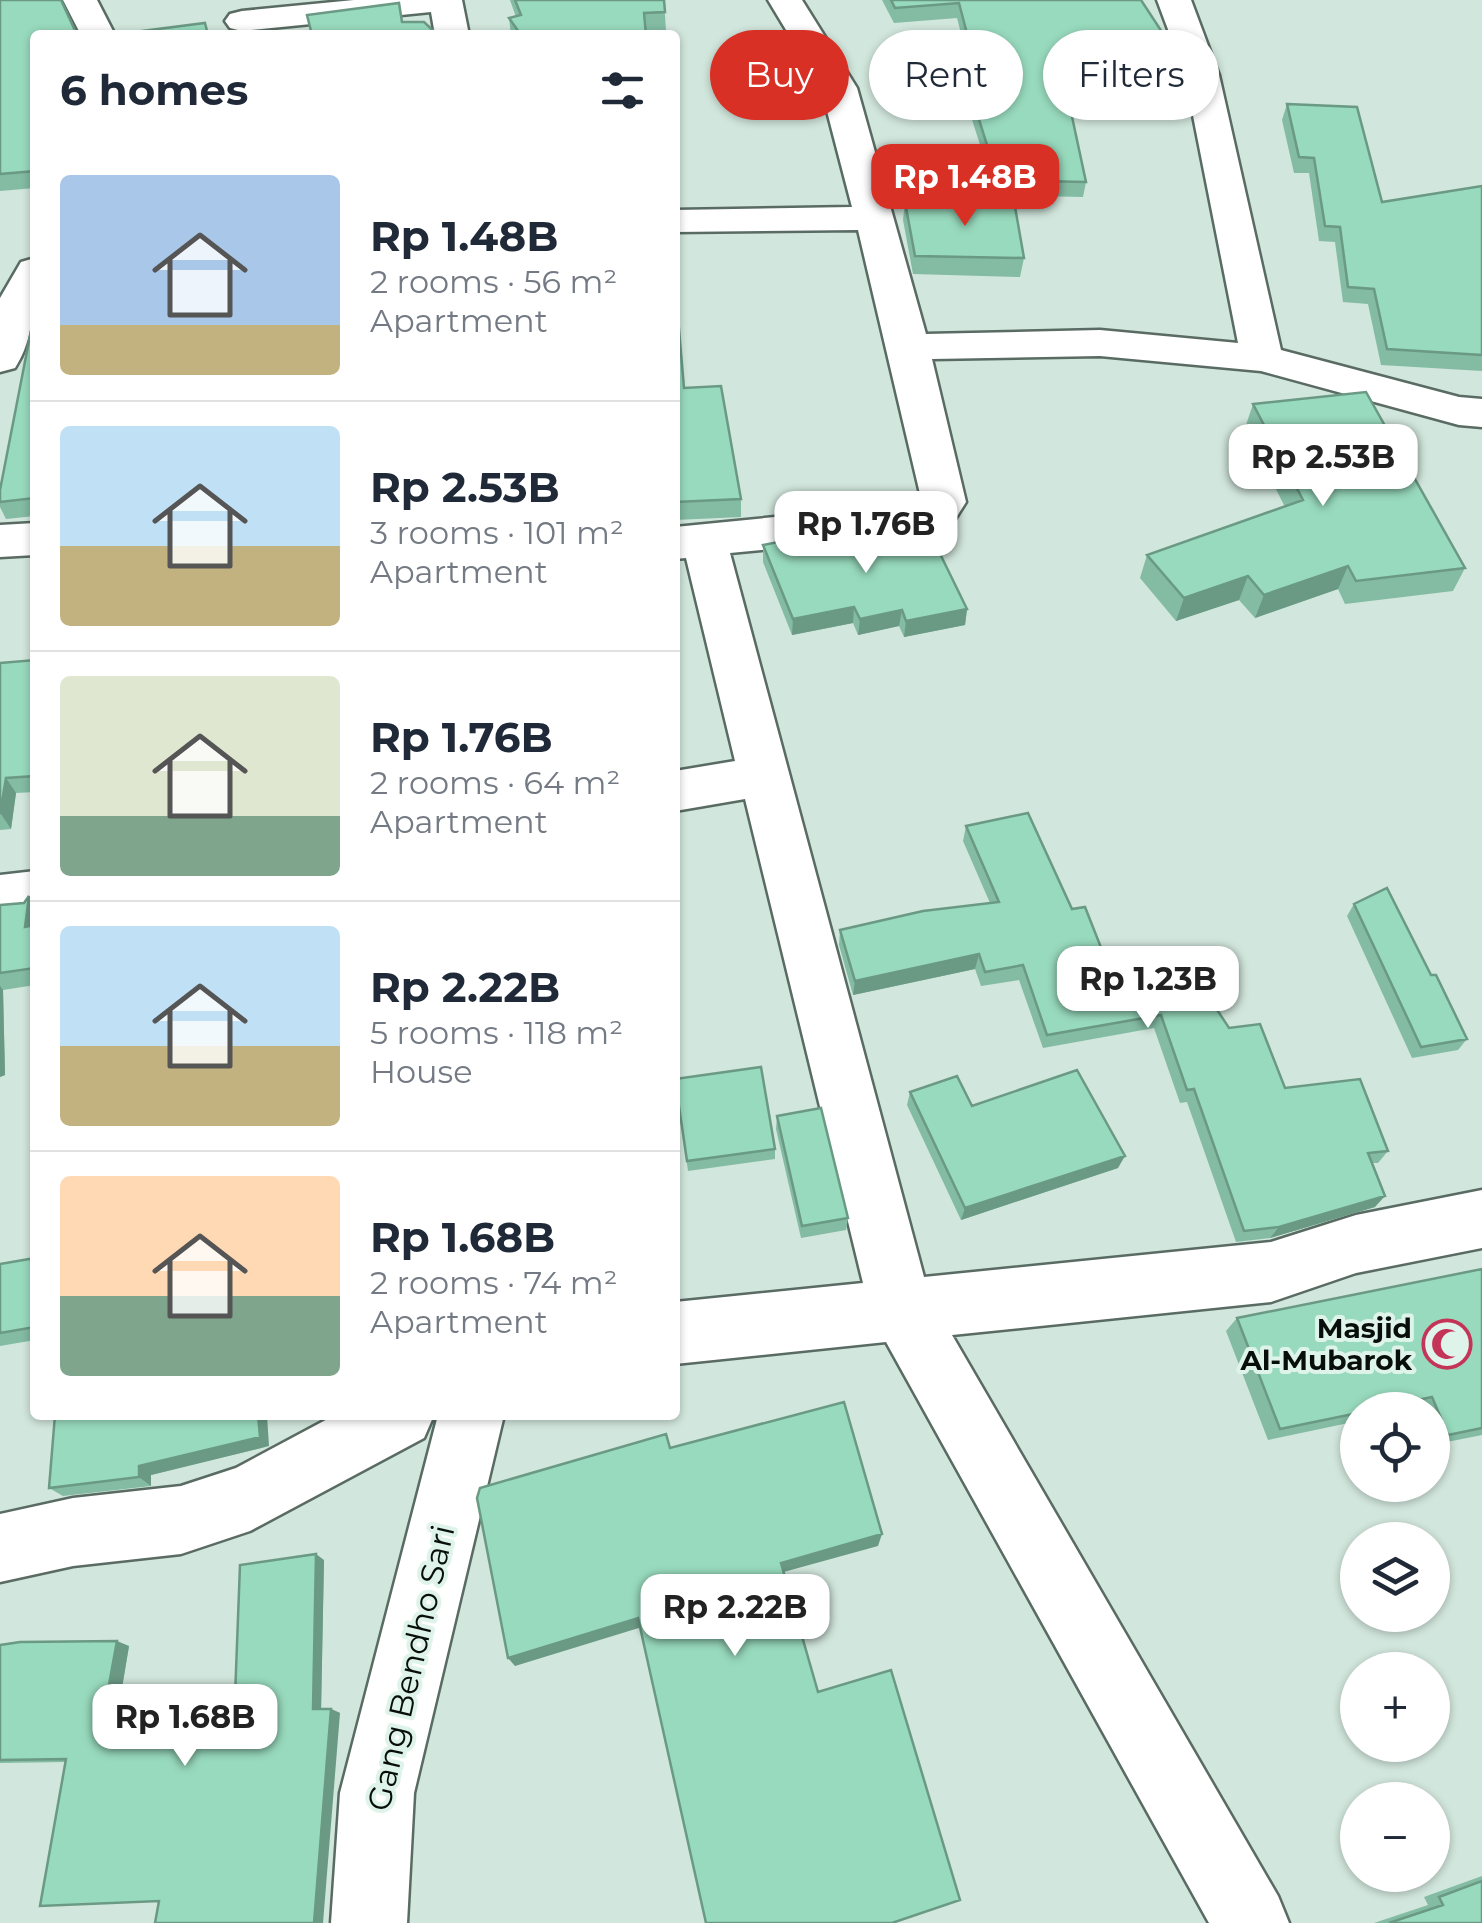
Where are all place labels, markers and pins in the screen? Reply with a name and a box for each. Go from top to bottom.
pin: Rp 1.48B [862,144,1068,229]
pin: Rp 2.53B [1220,424,1426,509]
pin: Rp 1.76B [763,491,969,576]
pin: Rp 1.23B [1045,946,1251,1031]
place label: Masjid Al-Mubarok [1239,1311,1413,1377]
mosque icon: Masjid Al-Mubarok [1421,1318,1473,1370]
pin: Rp 2.22B [632,1574,838,1659]
pin: Rp 1.68B [82,1684,288,1769]

